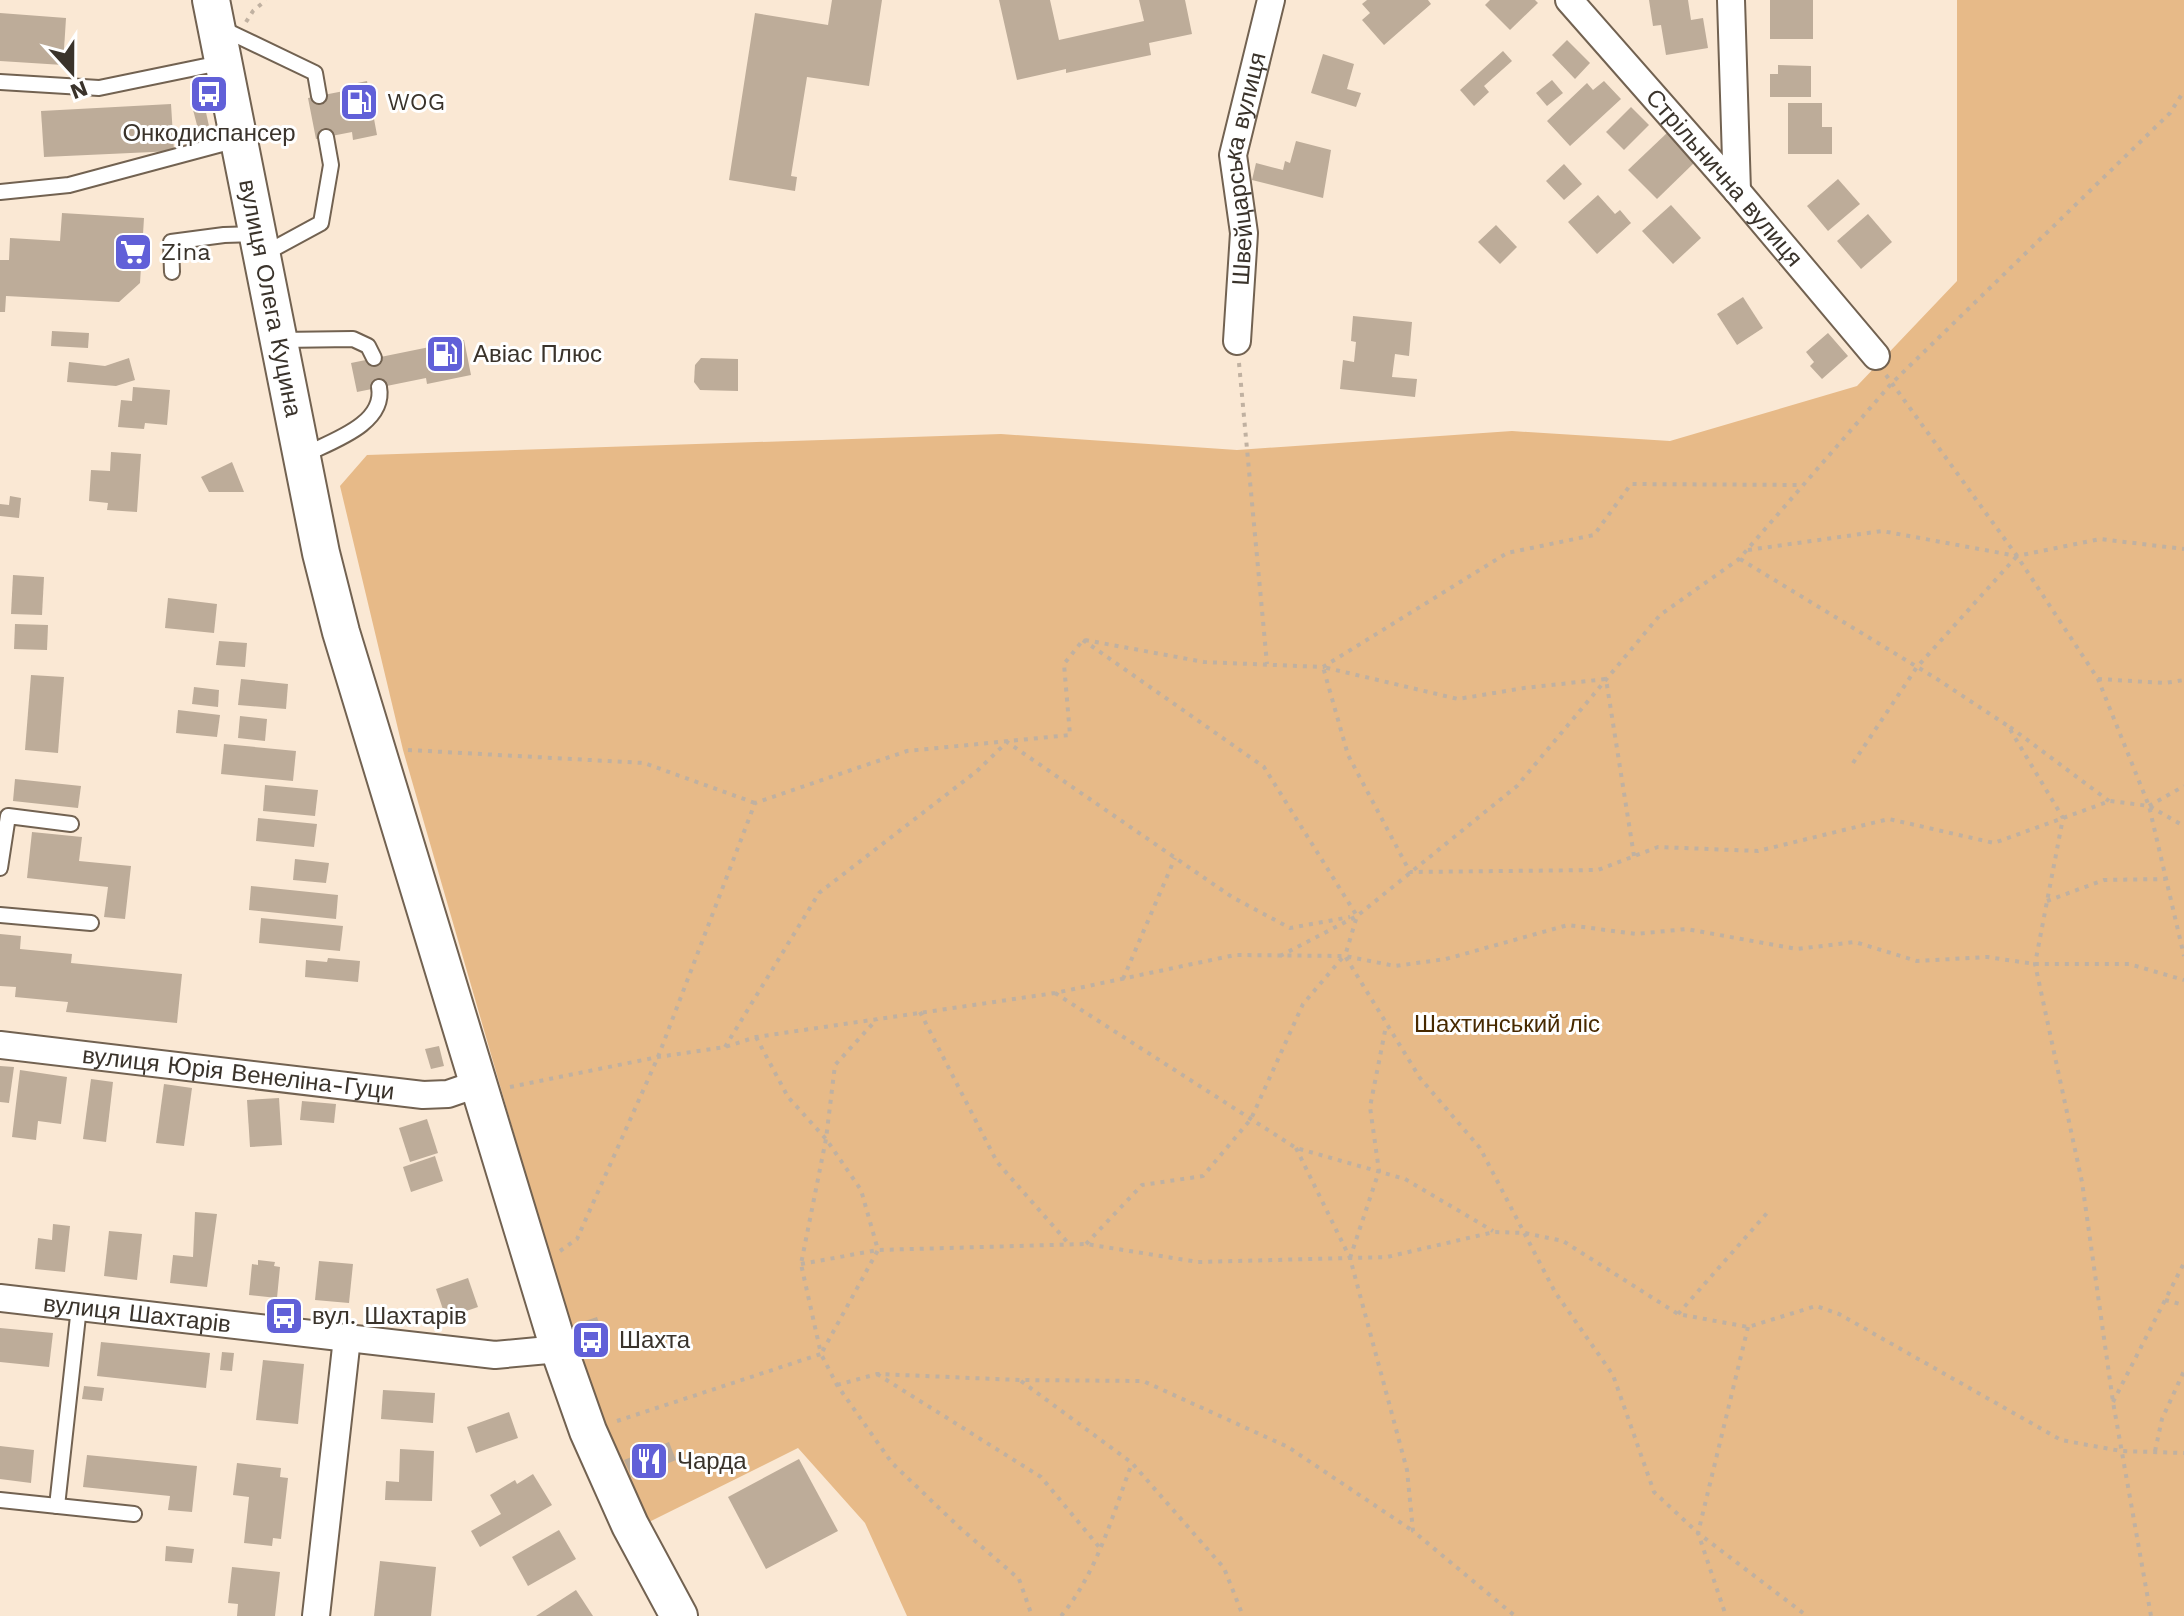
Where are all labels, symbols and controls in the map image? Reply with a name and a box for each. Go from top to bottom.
north arrow [32,32,112,112]
street label: Швейцарська вулиця [1218,49,1272,286]
bus stop icon: Онкодиспансер [188,73,230,115]
text: N [67,76,91,105]
fuel station icon: WOG [338,81,380,123]
street label: Стрільнична вулиця [1640,83,1809,272]
place label: WOG [387,88,445,116]
place label: Онкодиспансер [122,119,296,147]
street label: вулиця Олега Куцина [233,177,308,420]
supermarket icon: Zina [112,231,154,273]
place label: Zina [161,238,211,266]
fuel station icon: Авіас Плюс [424,333,466,375]
place label: Авіас Плюс [473,340,602,368]
park label: Шахтинський ліс [1414,1010,1600,1038]
street label: вулиця Юрія Венеліна-Гуци [81,1041,396,1106]
street label: вулиця Шахтарів [42,1289,232,1338]
bus stop icon: вул. Шахтарів [263,1295,305,1337]
place label: вул. Шахтарів [312,1302,467,1330]
bus stop icon: Шахта [570,1319,612,1361]
place label: Шахта [619,1326,691,1354]
restaurant icon: Чарда [628,1440,670,1482]
place label: Чарда [677,1447,747,1475]

